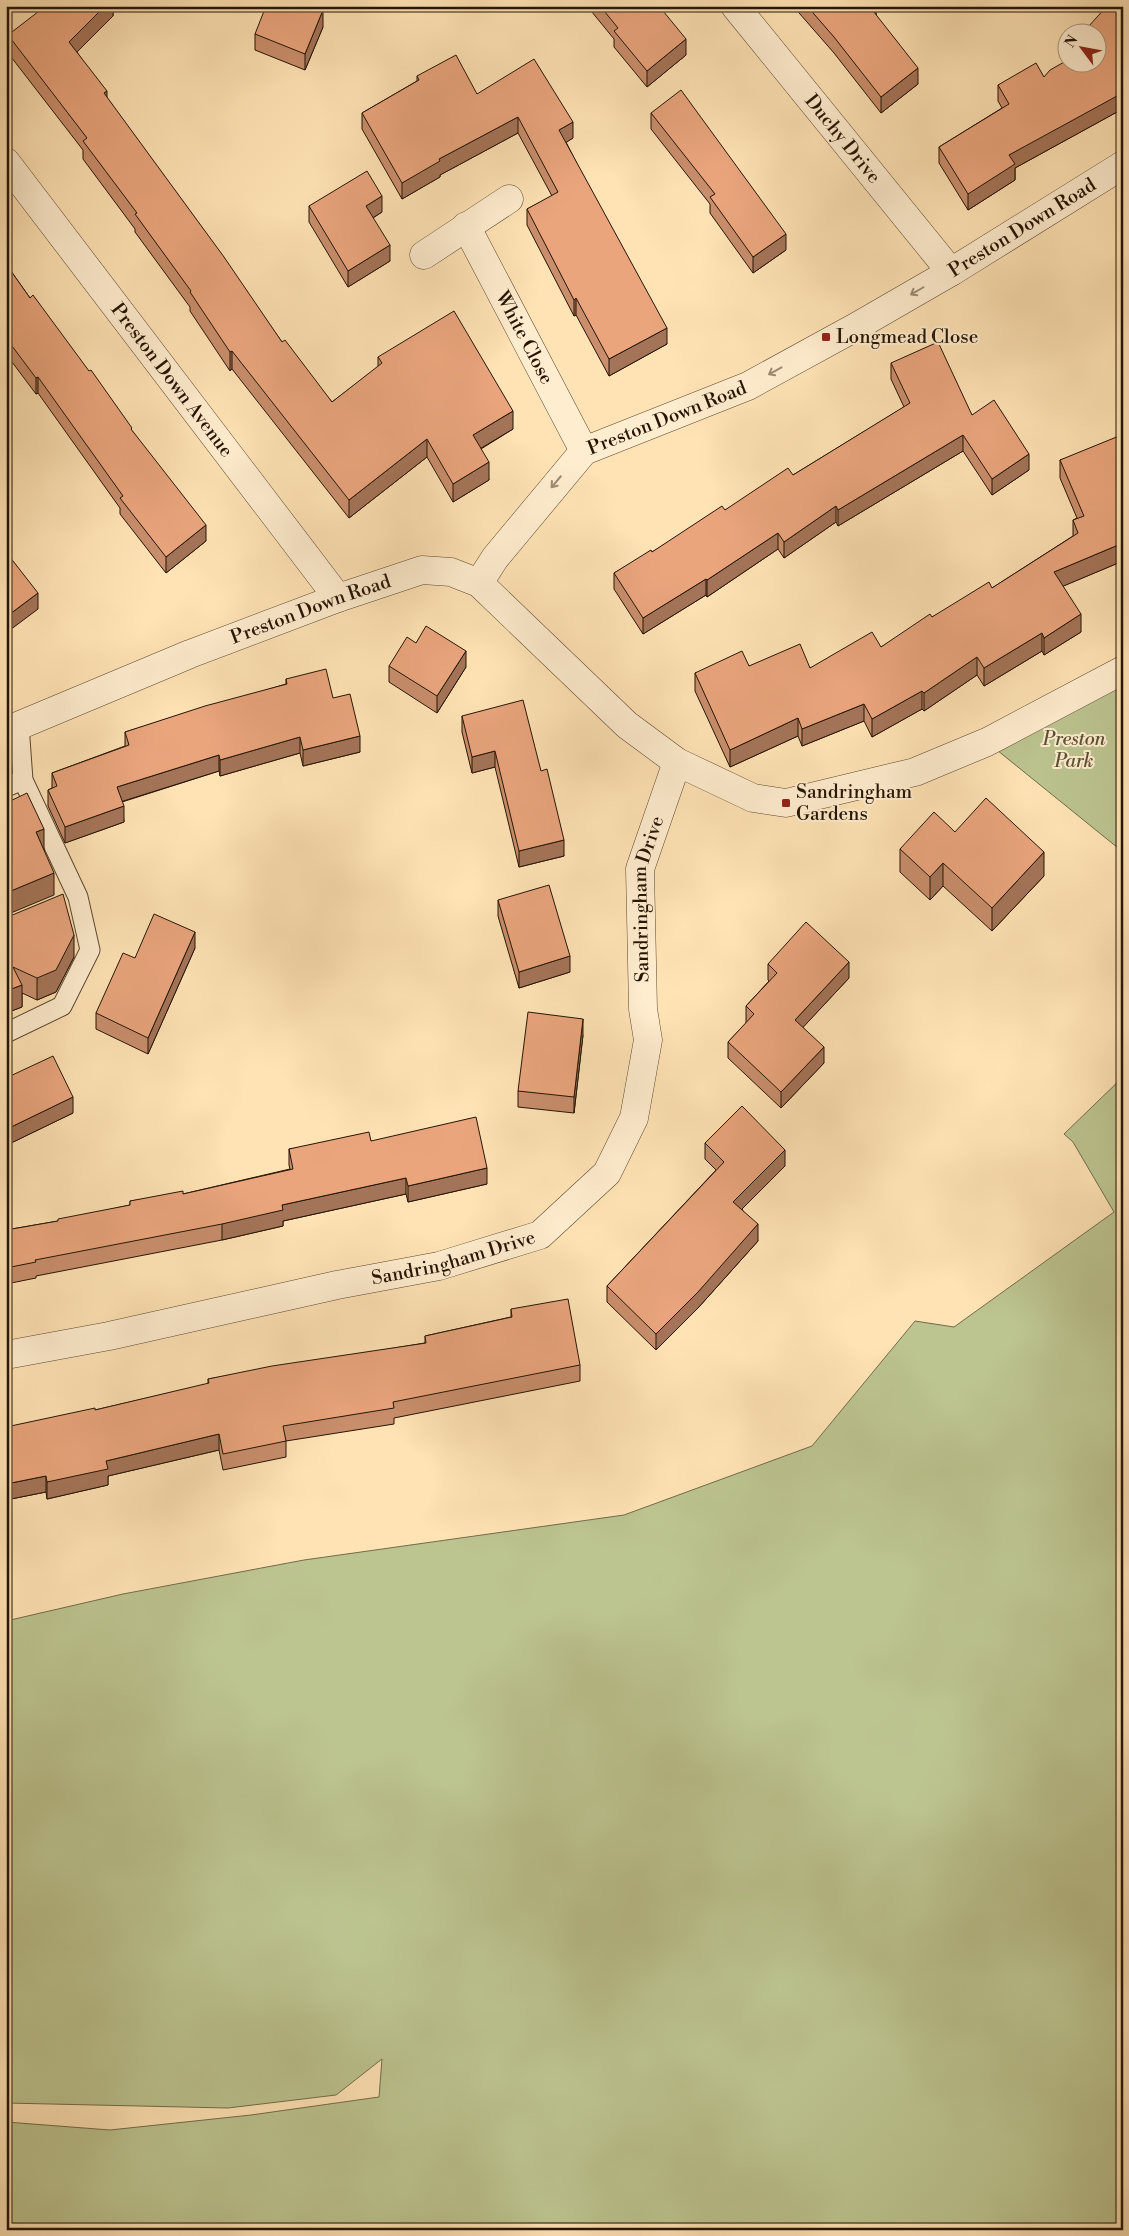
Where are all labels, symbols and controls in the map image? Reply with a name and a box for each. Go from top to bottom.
north arrow [1056,22,1106,72]
text: N [1061,32,1082,51]
street label: Duchy Drive [799,89,886,188]
street label: Preston Down Road [944,173,1101,283]
street label: White Close [490,286,559,388]
one-way arrow [911,287,925,297]
street label: Preston Down Avenue [106,298,238,462]
place label: Longmead Close [836,325,978,349]
marker: Longmead Close [820,331,832,343]
one-way arrow [768,366,783,376]
street label: Preston Down Road [584,376,750,460]
one-way arrow [551,476,562,489]
street label: Preston Down Road [227,569,394,650]
park label: Preston Park [1042,727,1106,773]
place label: Sandringham Gardens [796,780,913,826]
marker: Sandringham Gardens [780,797,792,809]
street label: Sandringham Drive [628,813,669,983]
street label: Sandringham Drive [370,1225,538,1290]

